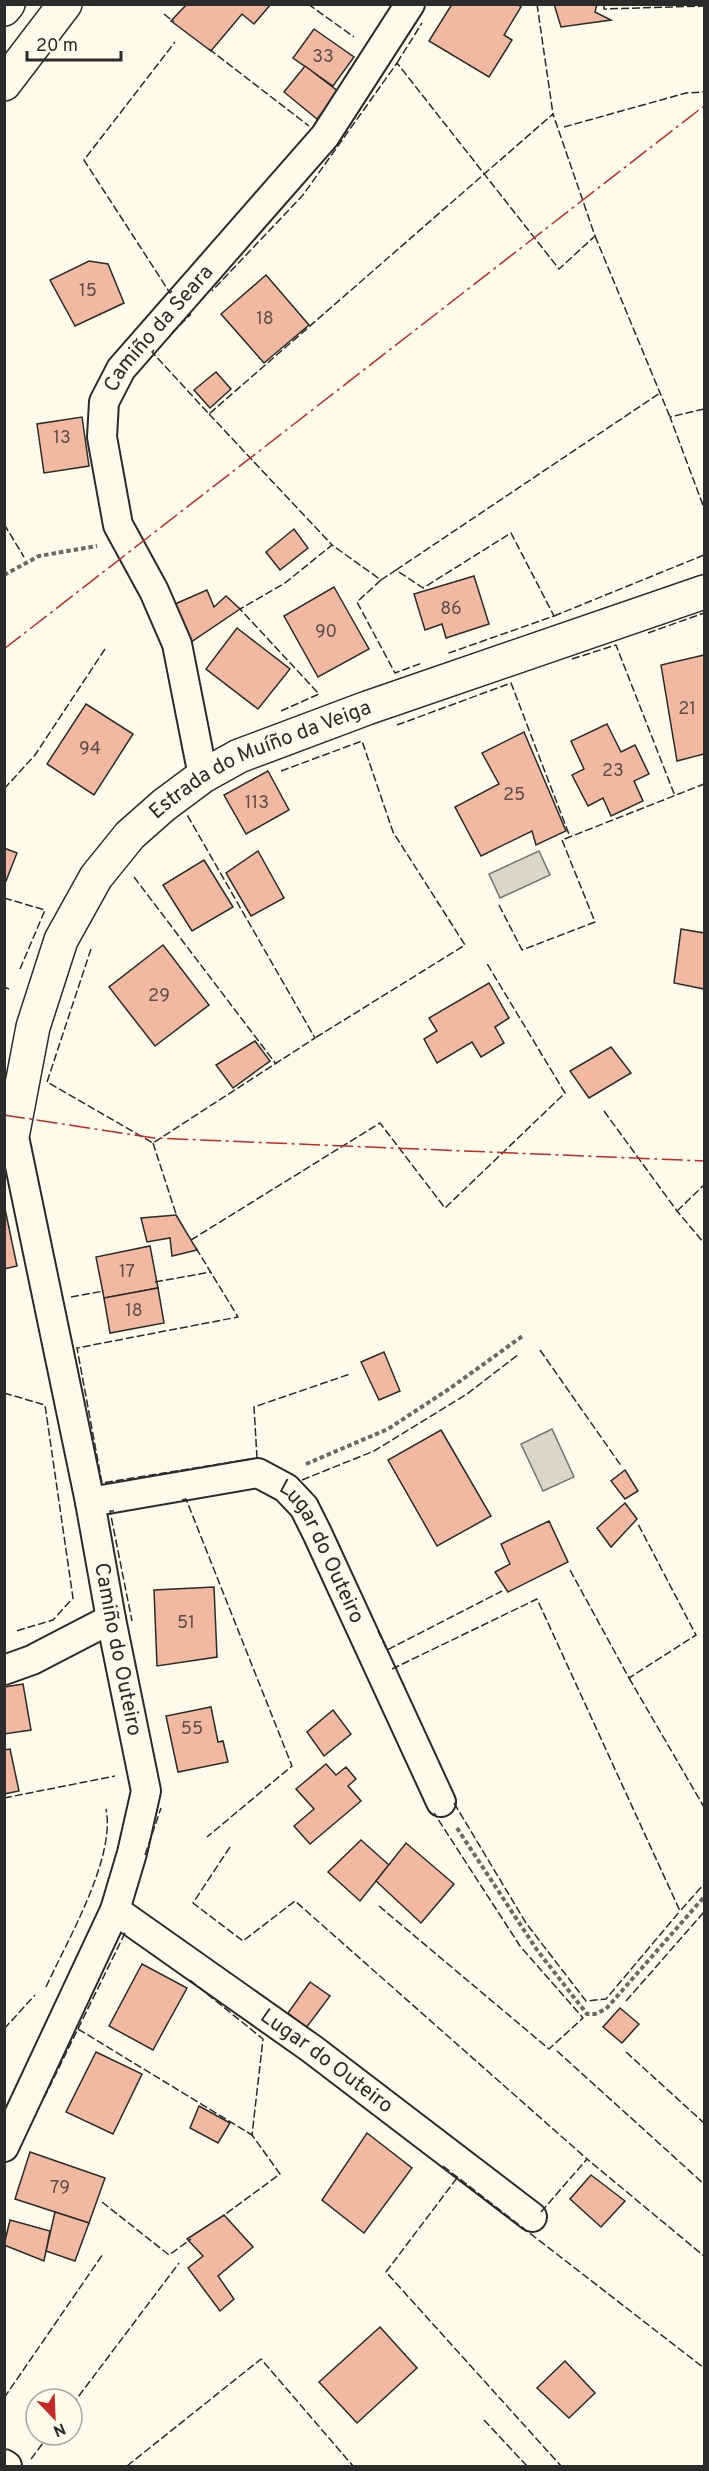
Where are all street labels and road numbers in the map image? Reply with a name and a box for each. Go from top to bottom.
street label: Camiño da Seara [98,259,219,397]
street label: Estrada do Muíño da Veiga [144,694,375,825]
street label: Lugar do Outeiro [274,1473,370,1628]
street label: Camiño do Outeiro [88,1561,148,1738]
street label: Lugar do Outeiro [255,2003,399,2120]

